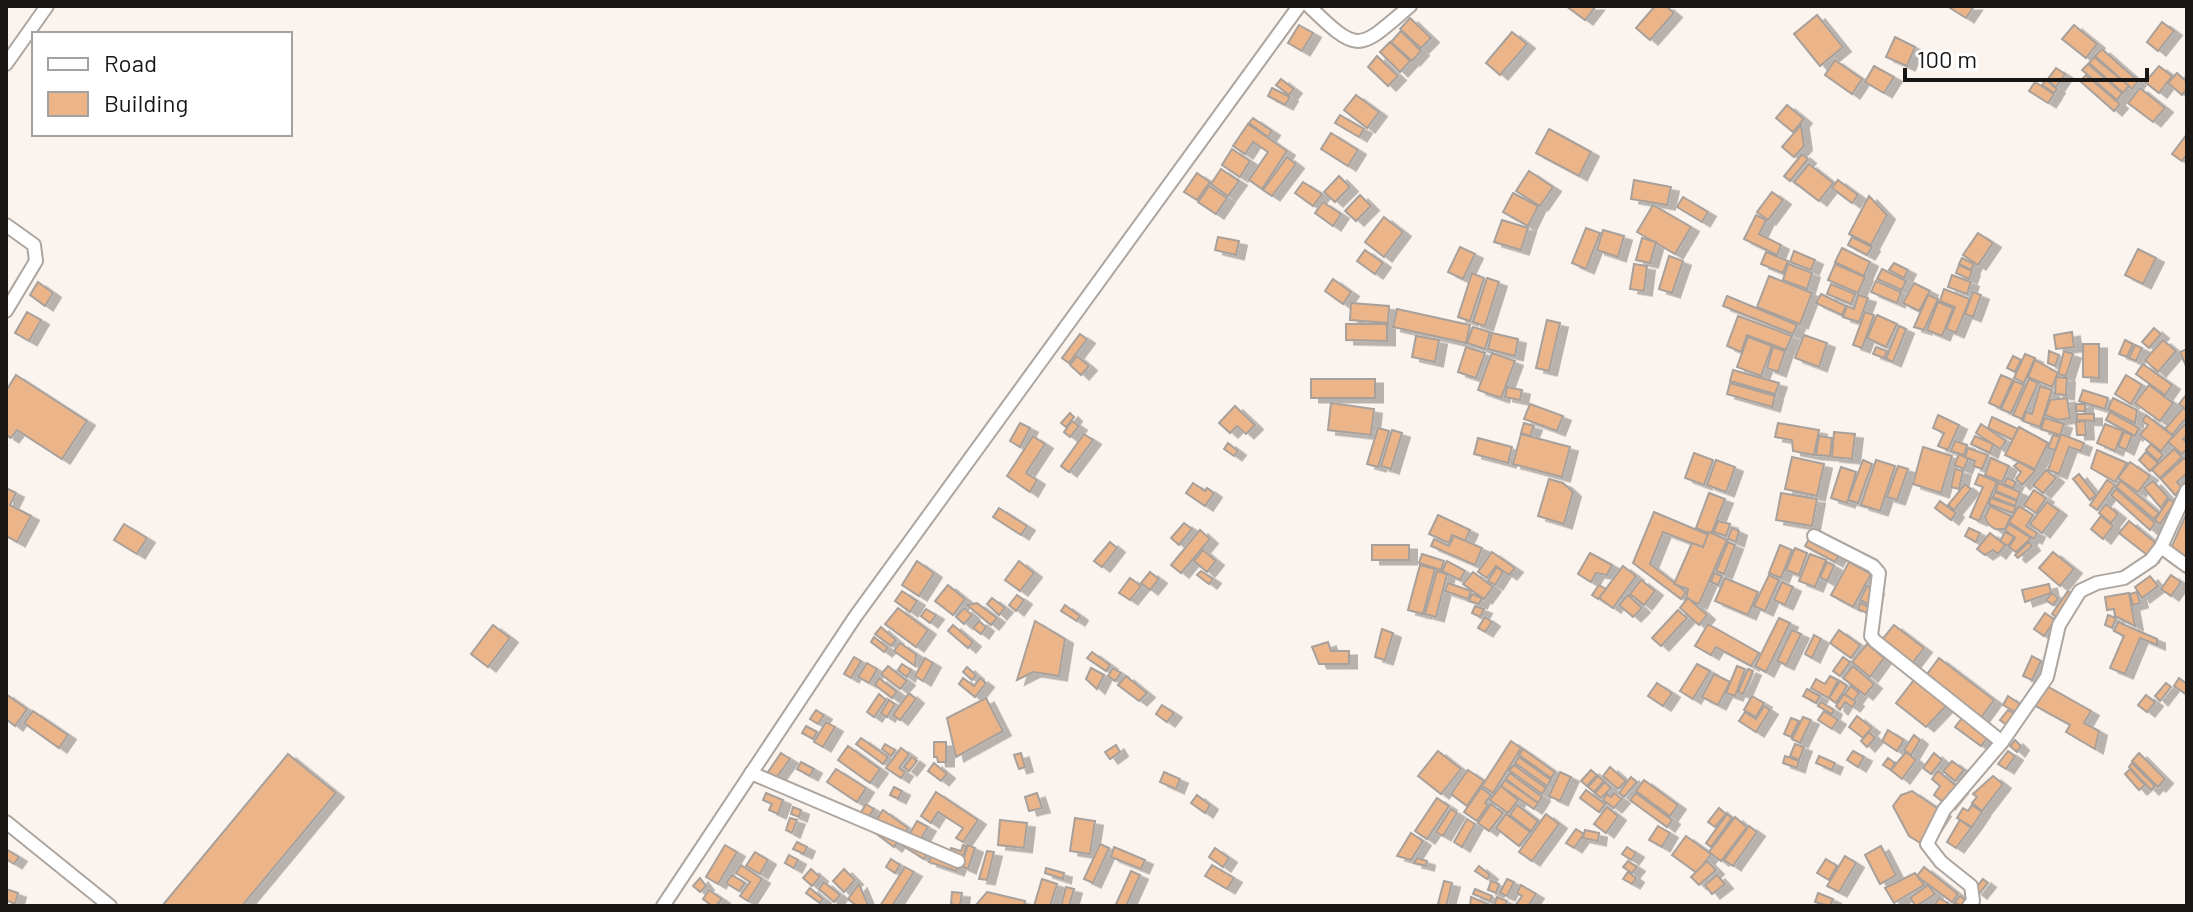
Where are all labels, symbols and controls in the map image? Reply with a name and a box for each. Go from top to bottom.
legend [32,32,292,136]
scale bar [1905,32,2147,82]
text: 100 m [1917,44,1977,73]
text: Road [104,48,157,77]
text: Building [104,88,188,117]

